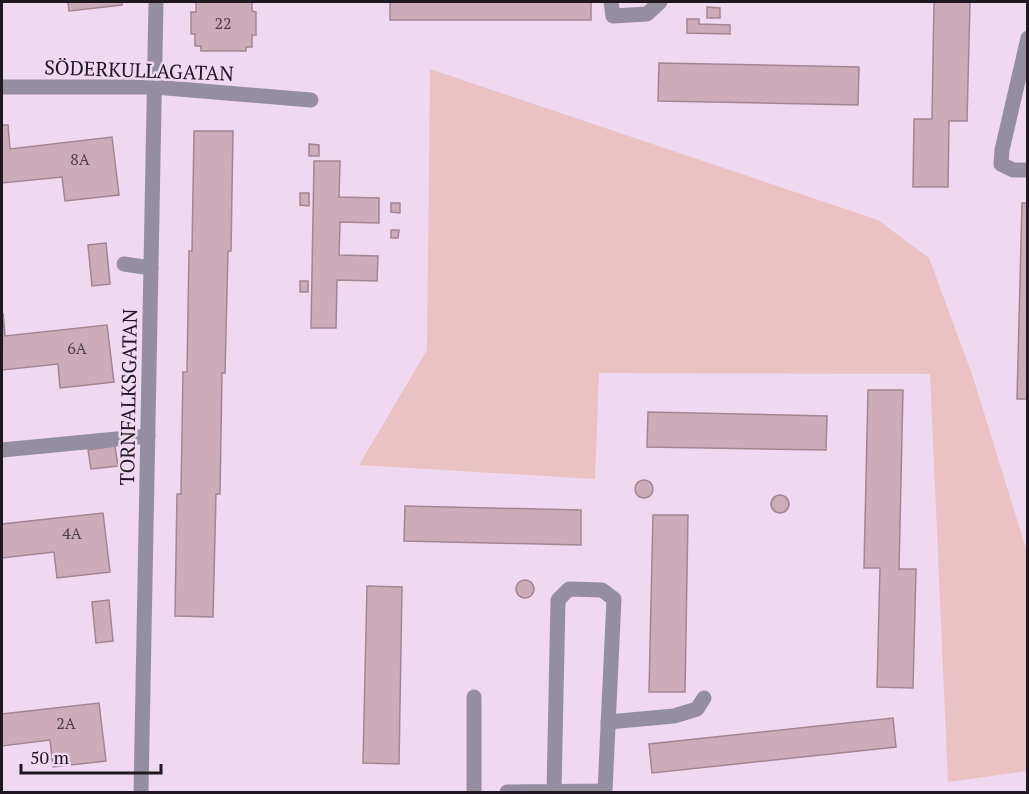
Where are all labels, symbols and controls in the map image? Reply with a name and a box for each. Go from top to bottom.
house number: 22 [214,12,232,34]
street label: SÖDERKULLAGATAN [44,53,235,87]
house number: 8A [70,148,90,170]
street label: TORNFALKSGATAN [113,308,143,486]
house number: 6A [67,337,87,359]
house number: 4A [62,522,82,544]
house number: 2A [56,712,76,734]
scale bar [21,737,160,775]
text: 50 m [30,745,70,769]

